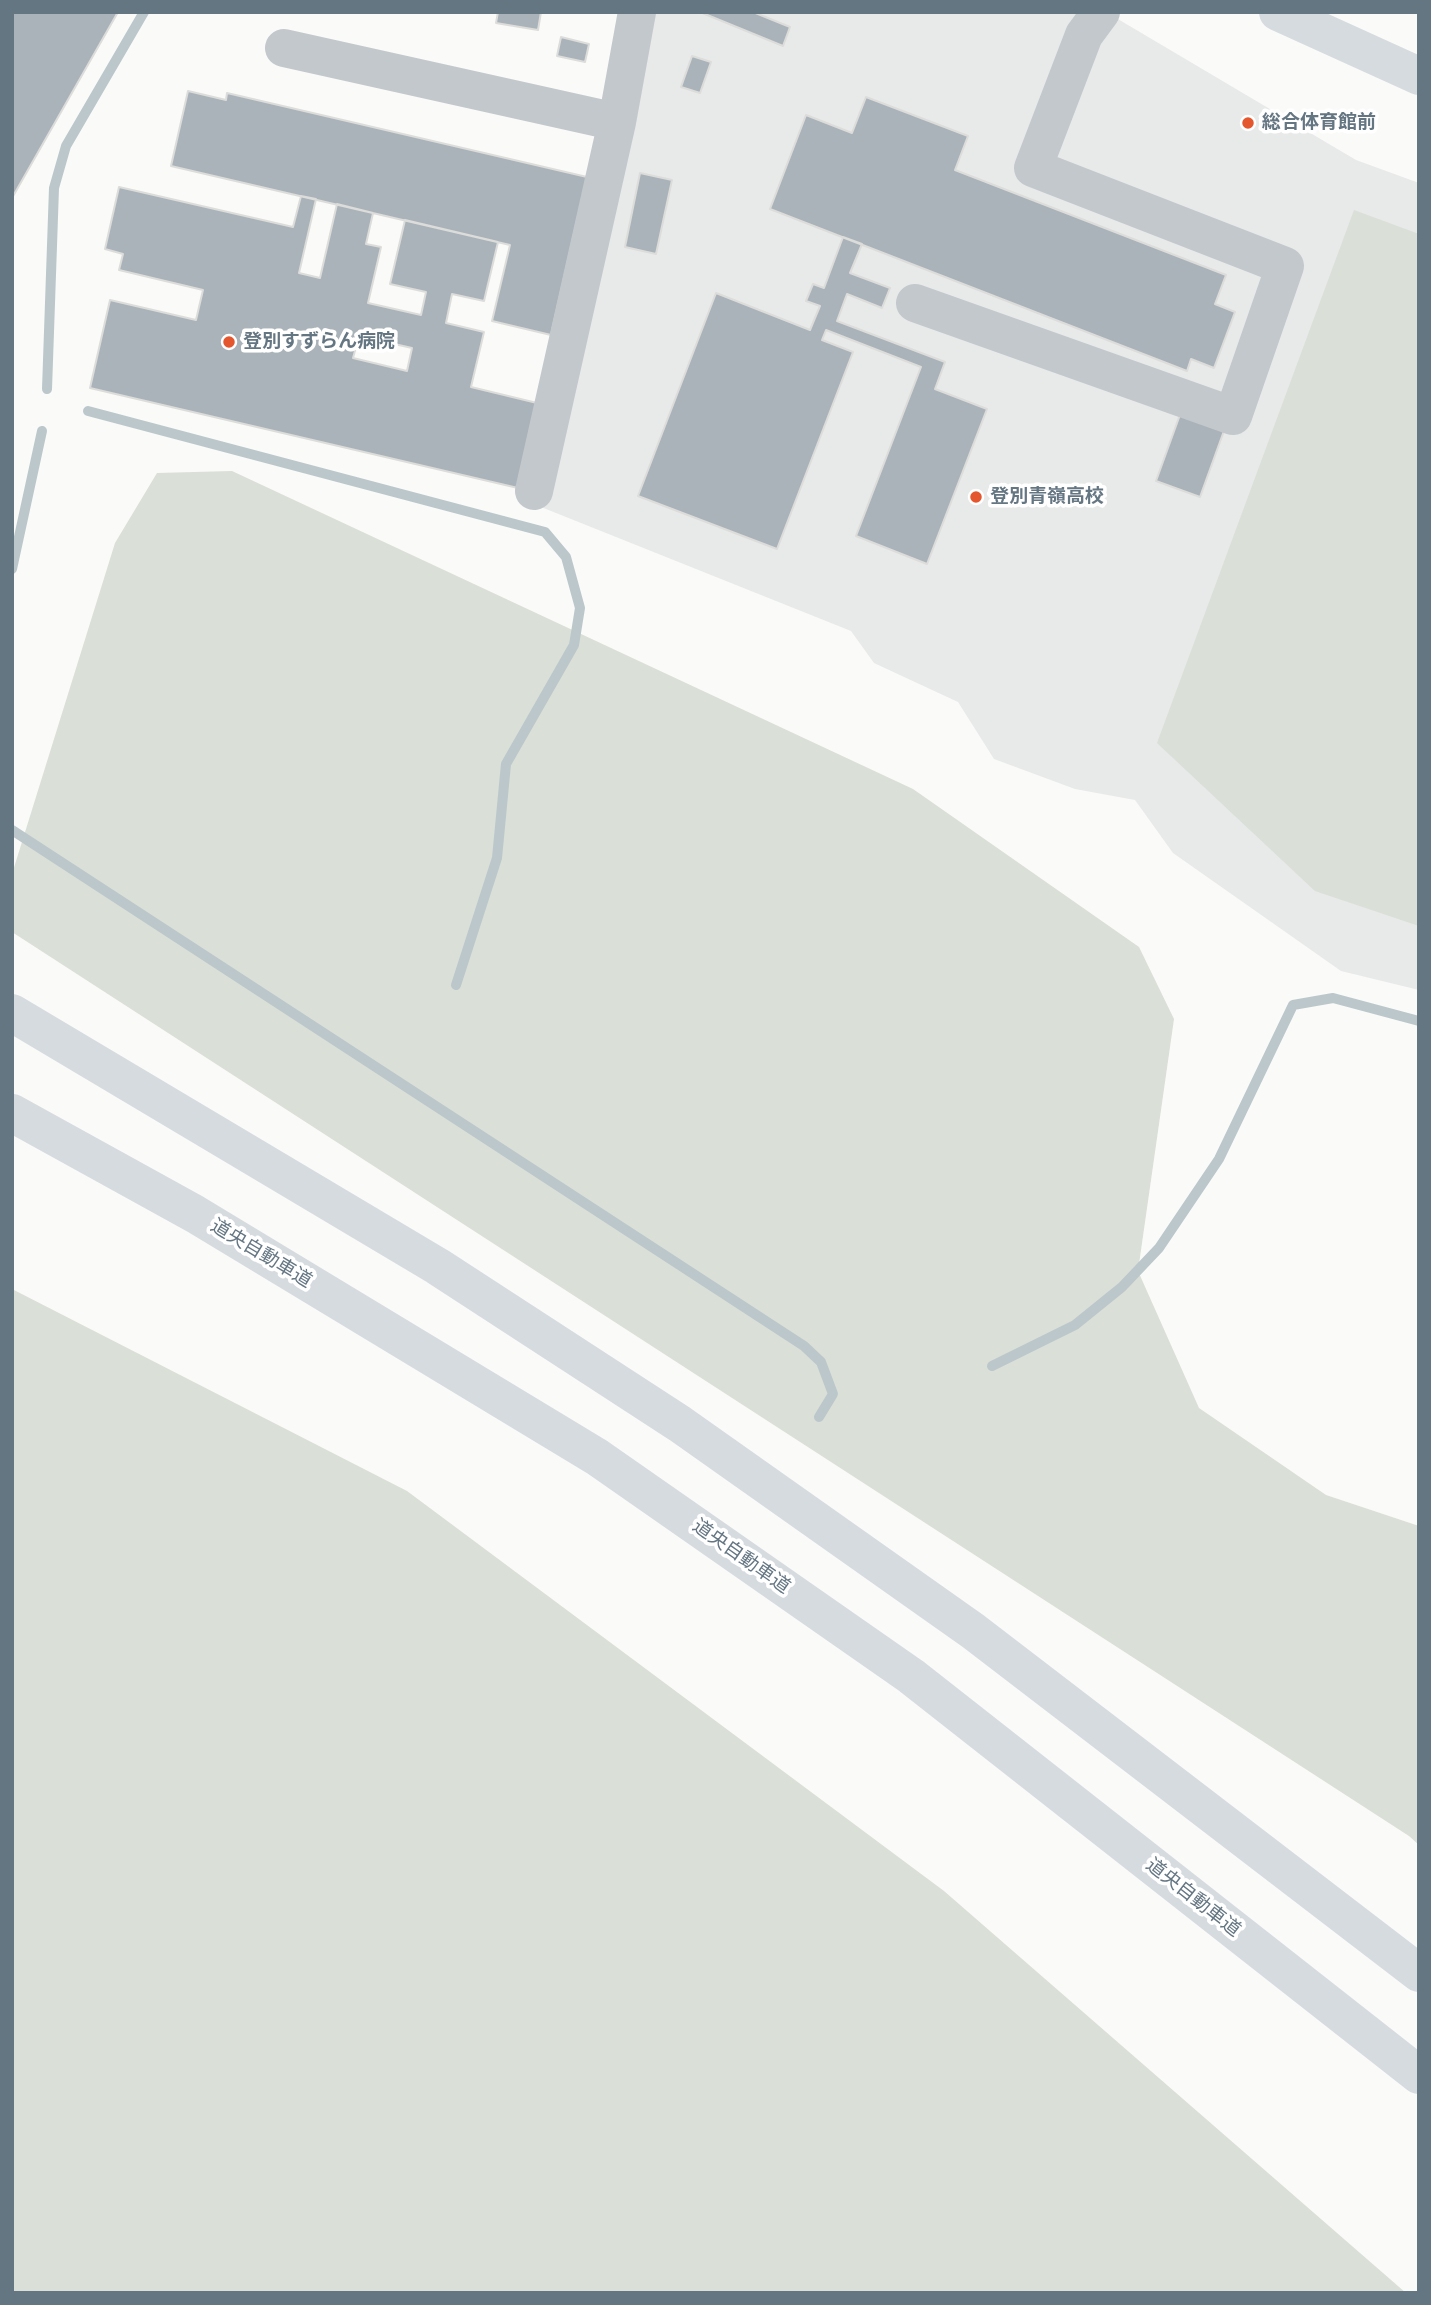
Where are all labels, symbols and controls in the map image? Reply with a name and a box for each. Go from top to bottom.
place label: 総合体育館前 [1262,112,1376,134]
marker: 総合体育館前 [1240,115,1256,131]
place label: 登別すずらん病院 [243,331,395,353]
marker: 登別すずらん病院 [221,334,237,350]
place label: 登別青嶺高校 [990,486,1104,508]
marker: 登別青嶺高校 [968,489,984,505]
street label: 道央自動車道 [206,1215,316,1293]
street label: 道央自動車道 [688,1515,794,1599]
street label: 道央自動車道 [1141,1854,1245,1942]

